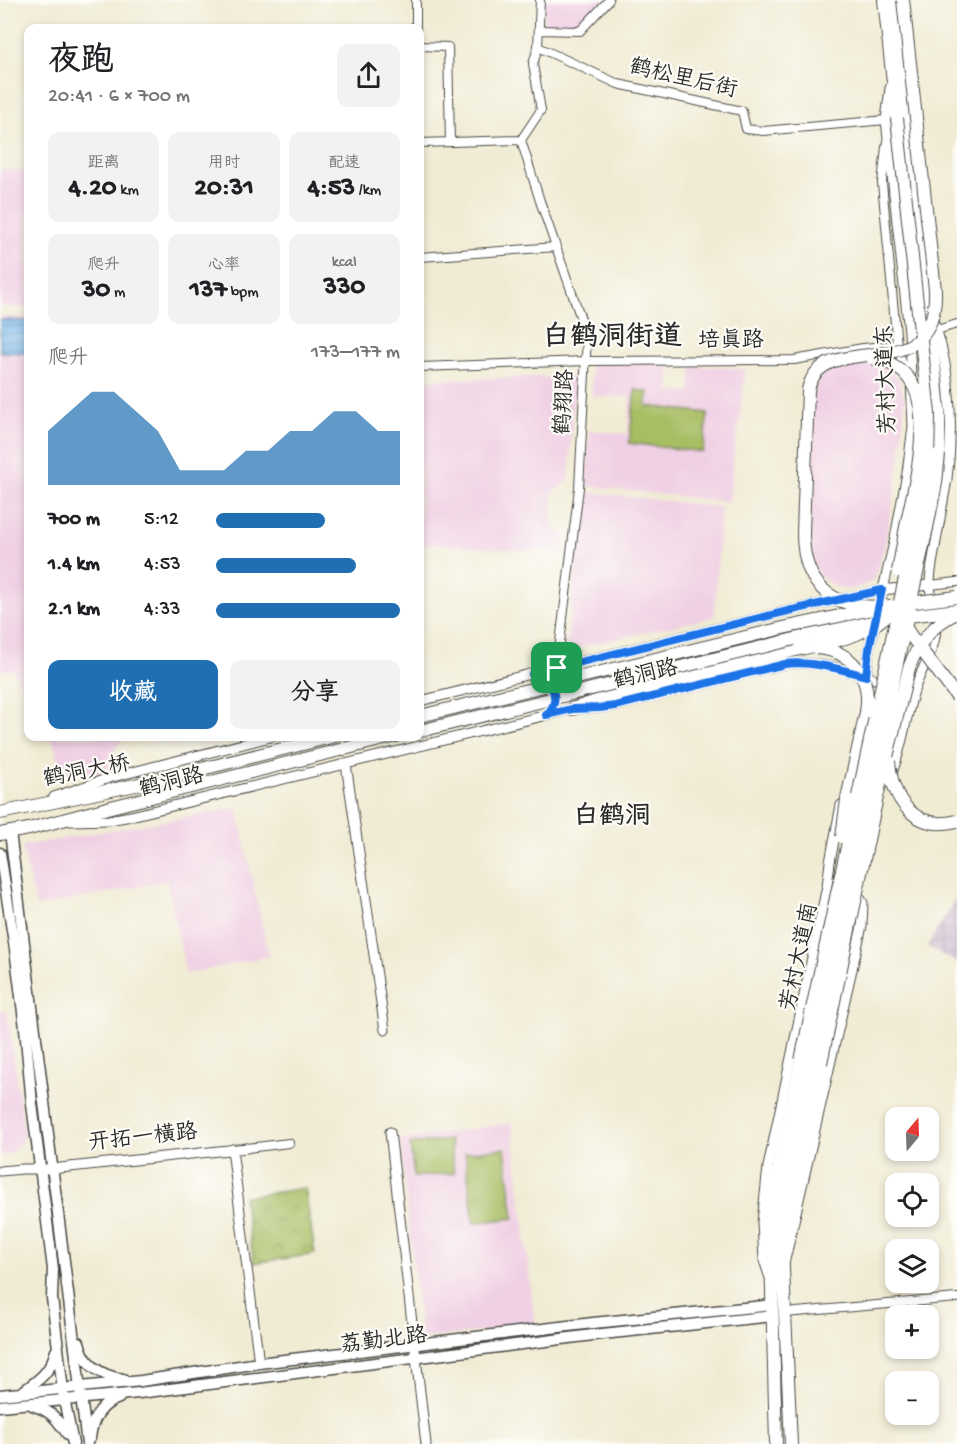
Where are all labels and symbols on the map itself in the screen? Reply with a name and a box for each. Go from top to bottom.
street label: 鹤松里后街 [626,54,740,105]
district label: 白鹤洞街道 [542,321,682,355]
street label: 芳村大道东 [872,324,903,434]
street label: 培真路 [698,327,764,355]
street label: 鹤翔路 [549,368,581,436]
pin [531,642,582,693]
street label: 鹤洞路 [610,654,681,696]
street label: 鹤洞大桥 [41,751,133,794]
street label: 鹤洞路 [136,761,207,805]
district label: 白鹤洞 [573,801,651,834]
street label: 芳村大道南 [775,900,825,1014]
north arrow [885,1107,939,1161]
street label: 开拓一横路 [87,1118,199,1158]
street label: 荔勤北路 [338,1322,429,1360]

